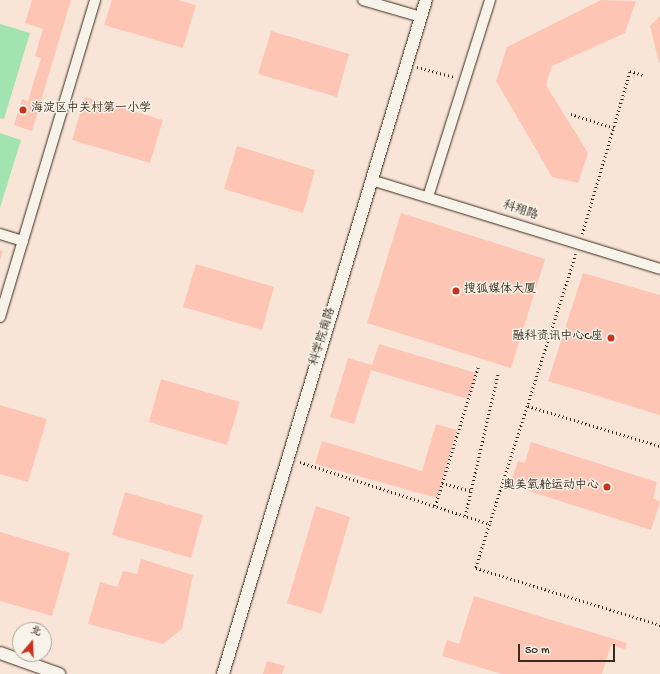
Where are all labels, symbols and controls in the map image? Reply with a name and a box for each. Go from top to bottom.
place label: 海淀区中关村第一小学 [31,103,151,117]
marker: 海淀区中关村第一小学 [18,105,28,115]
street label: 科翔路 [501,200,539,224]
place label: 搜狐媒体大厦 [464,284,536,298]
marker: 搜狐媒体大厦 [451,286,461,296]
street label: 科学院南路 [308,306,340,368]
place label: 融科资讯中心C座 [512,331,603,345]
marker: 融科资讯中心C座 [606,333,616,343]
place label: 奥美氧舱运动中心 [503,480,599,494]
marker: 奥美氧舱运动中心 [602,482,612,492]
north arrow [12,622,52,662]
text: 北 [28,624,43,639]
scale bar [520,636,617,662]
text: 50 m [525,644,550,658]

